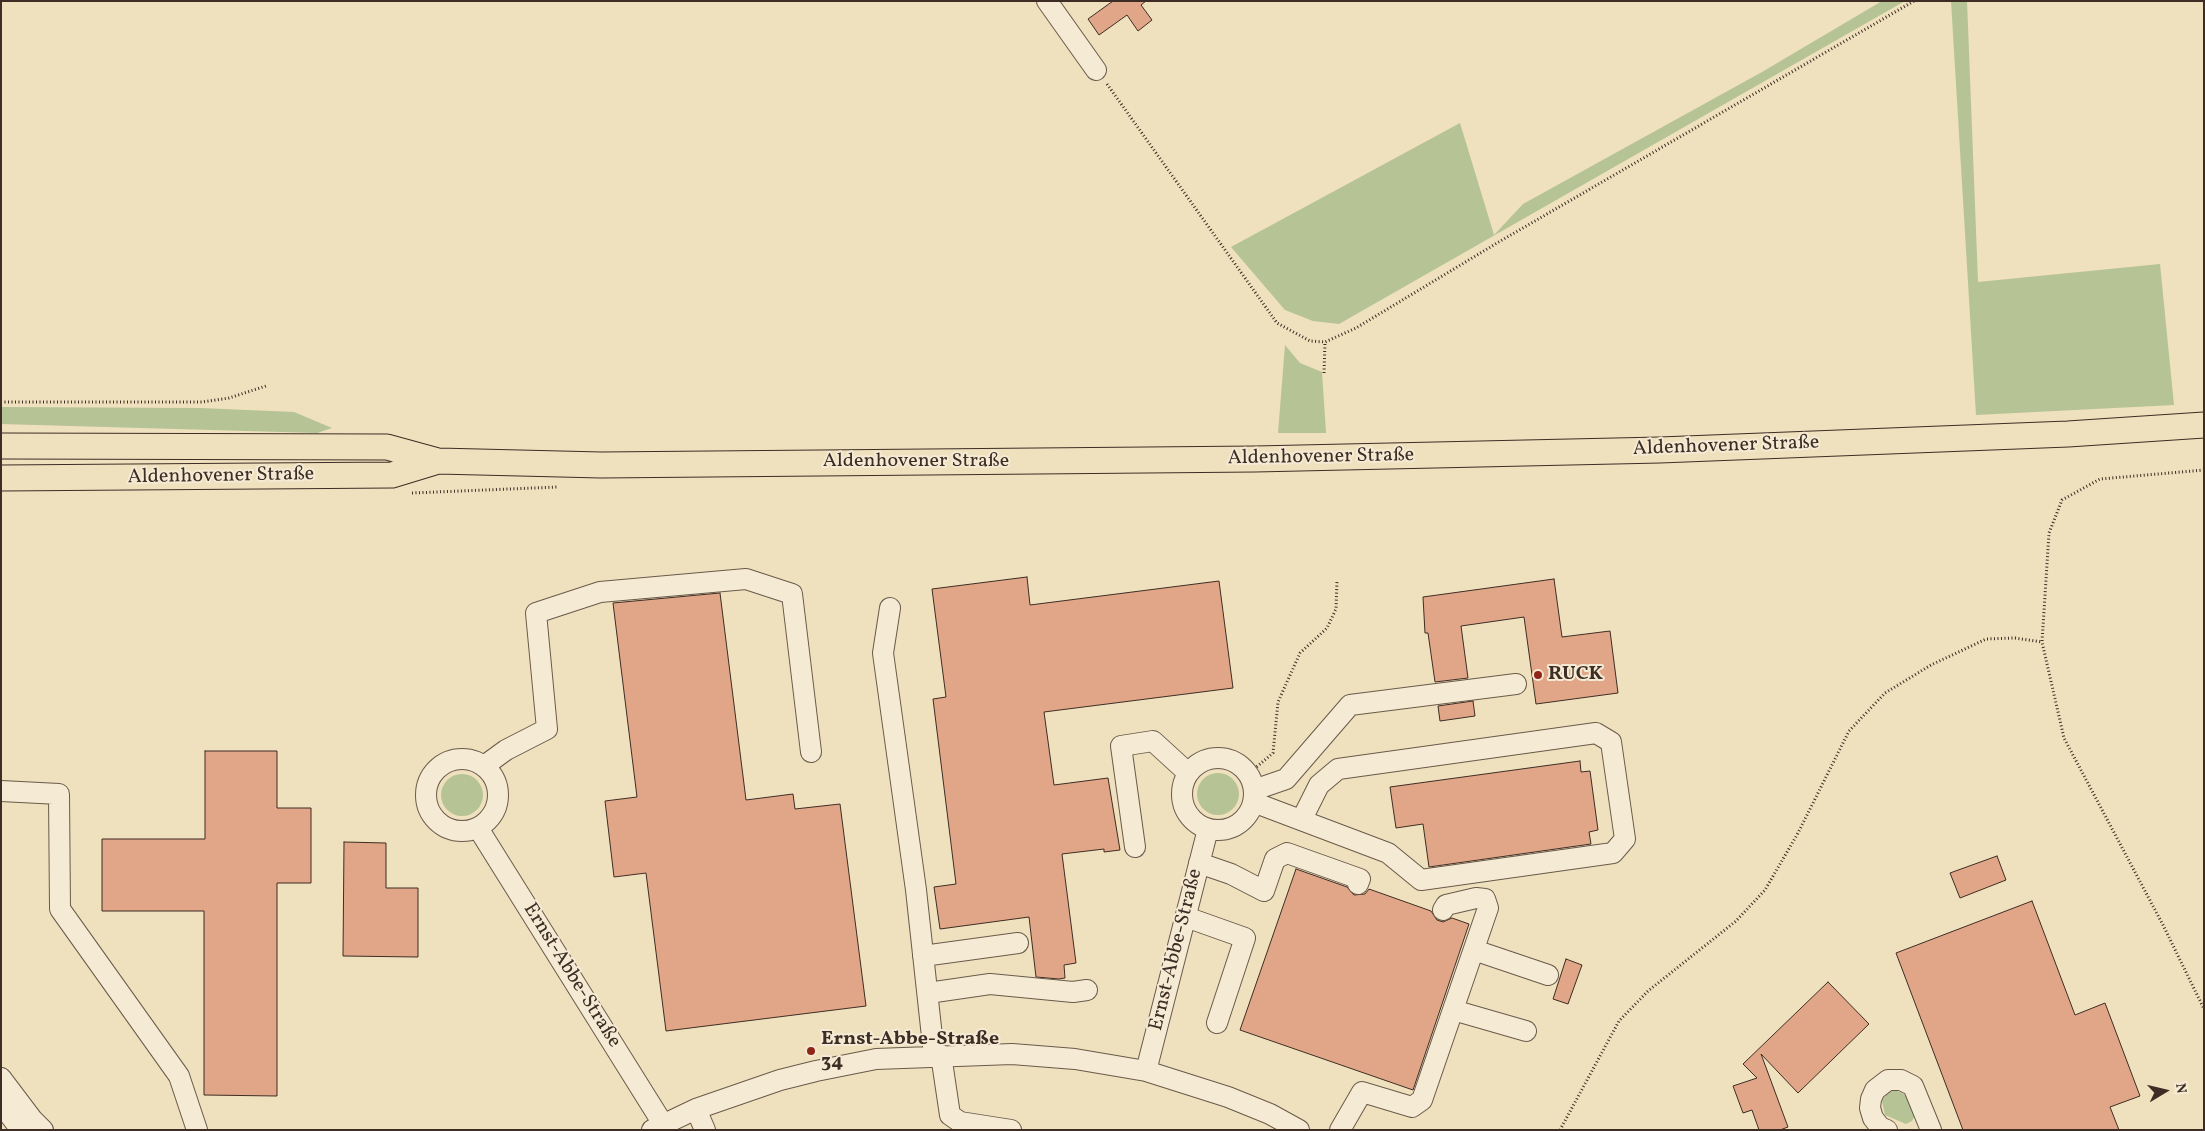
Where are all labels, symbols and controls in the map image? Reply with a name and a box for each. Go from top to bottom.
street label: Aldenhovener Straße [1632,432,1820,462]
street label: Aldenhovener Straße [1228,444,1414,472]
street label: Aldenhovener Straße [823,450,1009,474]
street label: Aldenhovener Straße [128,463,314,491]
place label: RUCK [1548,663,1603,687]
marker: RUCK [1532,669,1544,681]
street label: Ernst-Abbe-Straße [1145,866,1209,1034]
street label: Ernst-Abbe-Straße [517,899,625,1053]
place label: Ernst-Abbe-Straße 34 [821,1028,999,1075]
marker: Ernst-Abbe-Straße 34 [805,1045,817,1057]
north arrow [2140,1066,2190,1116]
text: N [2170,1082,2190,1095]

